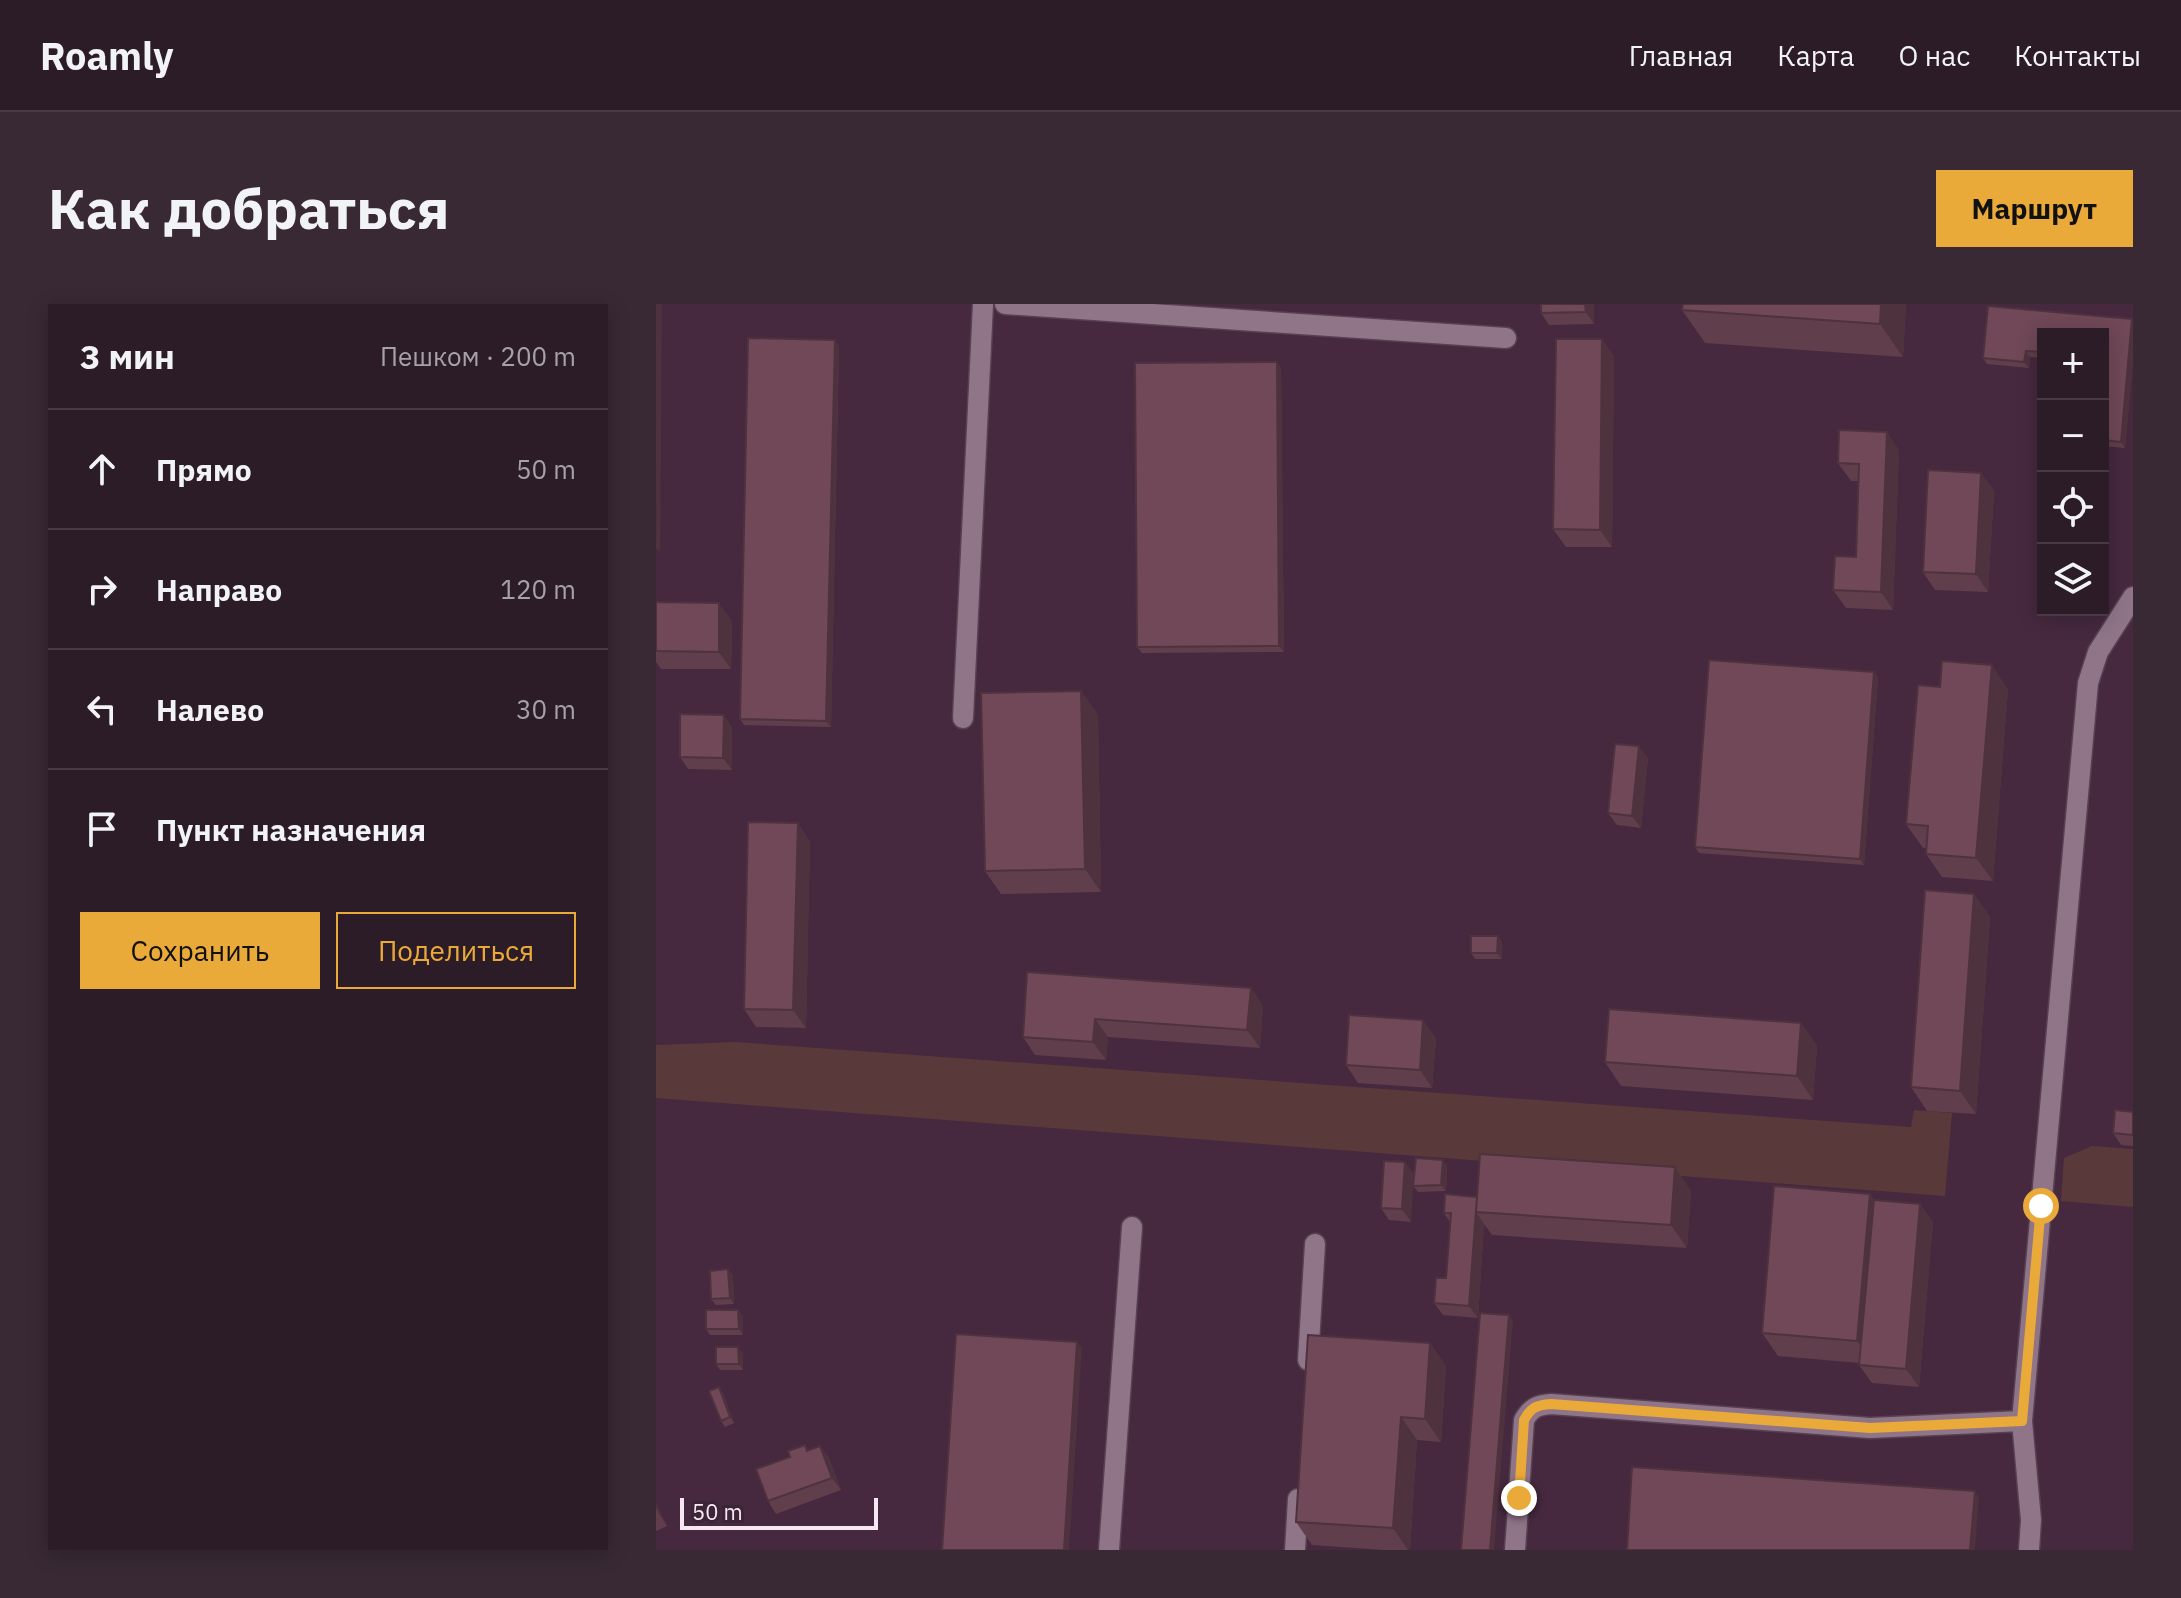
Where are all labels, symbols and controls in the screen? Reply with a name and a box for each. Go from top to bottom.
text: Roamly [40,31,174,80]
text: Главная [1629,37,1733,74]
text: Карта [1777,37,1854,74]
text: О нас [1898,37,1970,74]
text: Контакты [2014,37,2141,74]
button: Маршрут [1936,170,2133,247]
text: Как добраться [48,172,449,244]
map controls [2037,328,2109,616]
button: + [2037,328,2109,400]
text: 3 мин [80,334,175,378]
text: Пешком · 200 m [380,339,576,373]
button: − [2037,400,2109,472]
icon: ahead [80,447,124,491]
text: Прямо [156,450,252,489]
text: 50 m [516,452,576,486]
button: locate [2037,472,2109,544]
button: layers [2037,544,2109,616]
icon: right [80,567,124,611]
text: Направо [156,570,282,609]
text: 120 m [500,572,576,606]
icon: left [80,687,124,731]
text: Налево [156,690,264,729]
text: 30 m [516,692,576,726]
icon: arrive [80,807,124,851]
text: Пункт назначения [156,810,426,849]
button: Сохранить [80,912,320,989]
button: Поделиться [336,912,576,989]
route start [2023,1188,2059,1224]
route end [1501,1480,1537,1516]
scale bar [680,1494,878,1530]
text: 50 m [692,1497,743,1526]

